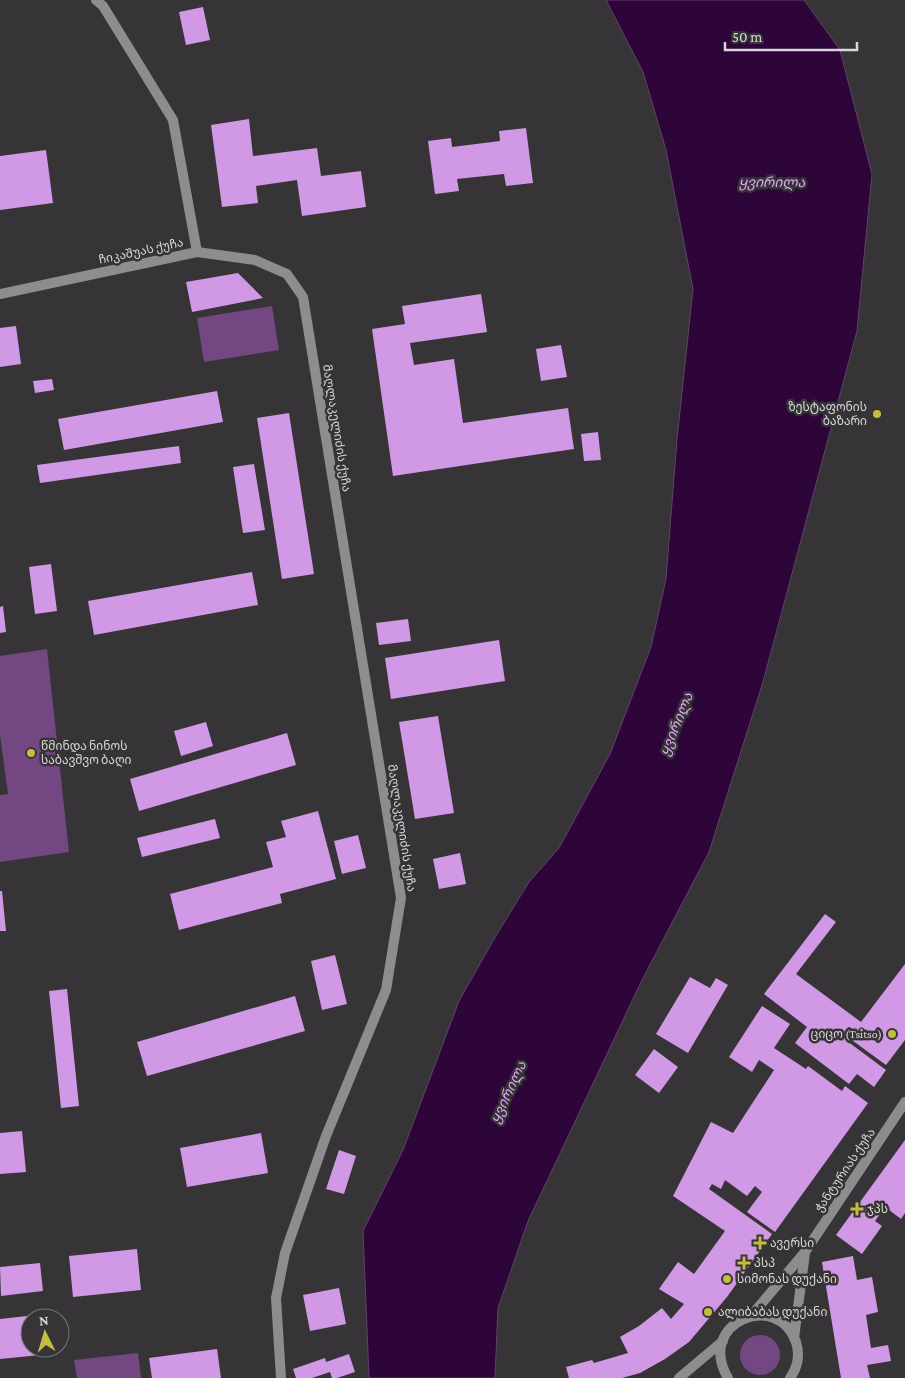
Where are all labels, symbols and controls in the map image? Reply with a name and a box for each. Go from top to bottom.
scale bar [725,20,858,52]
text: 50 m [732,29,762,45]
water label: ყვირილა [739,174,806,191]
street label: ჩიკაშუას ქუჩა [98,235,184,267]
street label: მაღლაკელიძის ქუჩა [319,363,354,493]
place label: ზესტაფონის ბაზარი [788,400,867,428]
marker: ზესტაფონის ბაზარი [871,408,883,420]
water label: ყვირილა [656,690,697,758]
place label: წმინდა ნინოს საბავშვო ბაღი [41,739,132,768]
marker: წმინდა ნინოს საბავშვო ბაღი [25,747,37,759]
street label: მაღლაკელიძის ქუჩა [384,763,419,893]
place label: ციცო (Tsitso) [810,1027,882,1041]
marker: ციცო (Tsitso) [886,1028,898,1040]
water label: ყვირილა [487,1058,530,1126]
street label: ჭანტურიას ქუჩა [812,1126,878,1214]
place label: ჯპს [867,1202,888,1216]
marker: ჯპს [851,1203,863,1215]
place label: ავერსი [770,1236,814,1250]
marker: ავერსი [754,1237,766,1249]
place label: პსპ [754,1256,775,1270]
marker: პსპ [738,1257,750,1269]
place label: სიმონას დუქანი [737,1272,837,1287]
marker: სიმონას დუქანი [721,1273,733,1285]
place label: ალიბაბას დუქანი [718,1305,827,1320]
marker: ალიბაბას დუქანი [702,1306,714,1318]
north arrow [20,1308,70,1358]
text: N [38,1312,50,1328]

